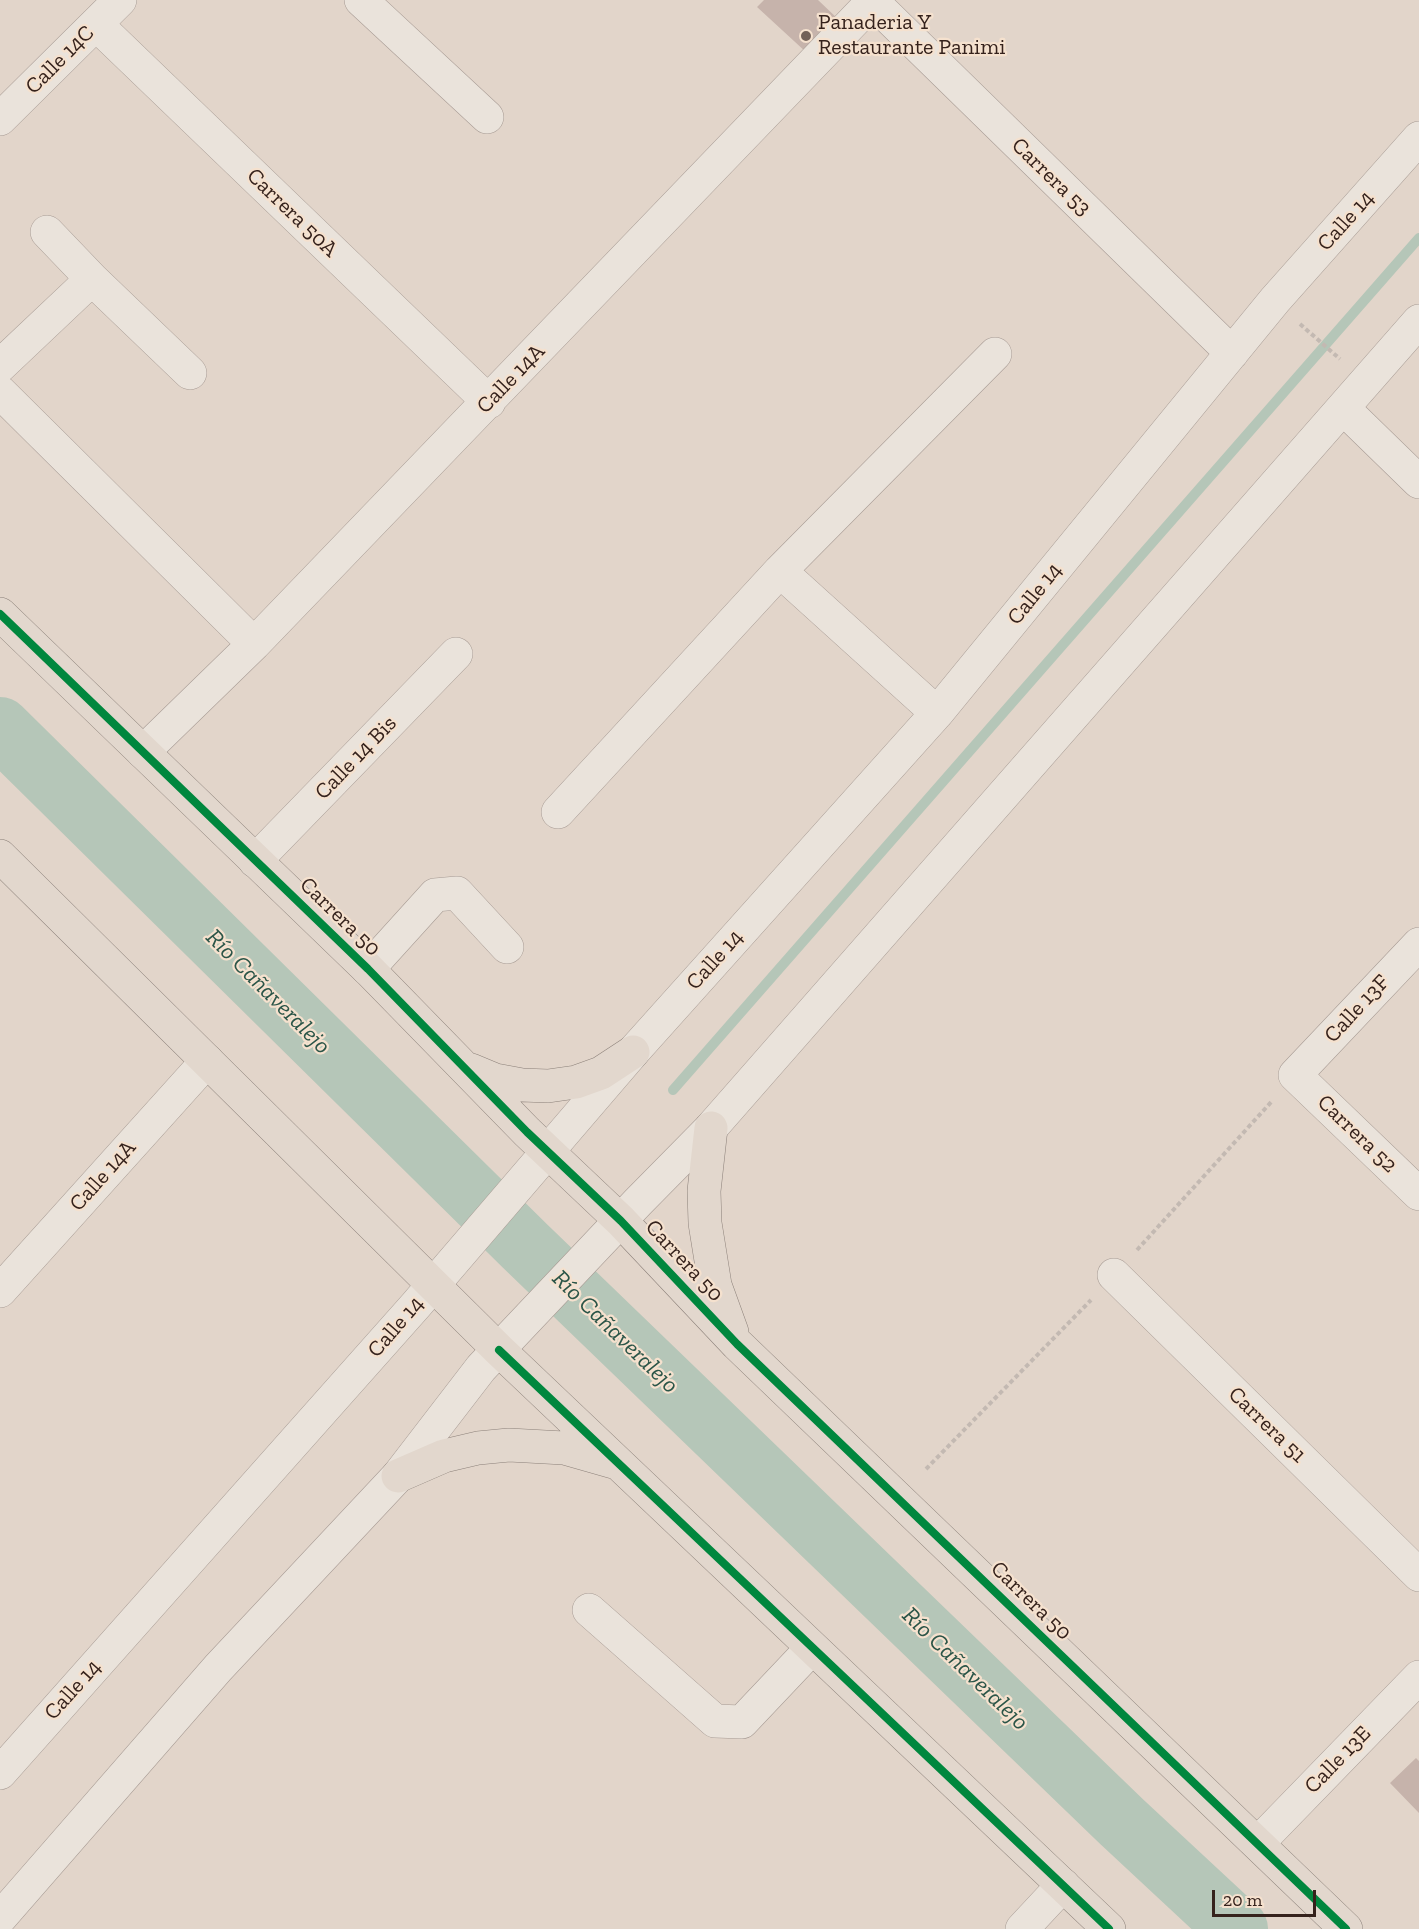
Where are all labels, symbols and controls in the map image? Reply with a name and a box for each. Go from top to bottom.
place label: Panaderia Y Restaurante Panimi [818,10,1005,62]
street label: Calle 14C [20,20,100,100]
marker: Panaderia Y Restaurante Panimi [799,29,813,43]
street label: Carrera 53 [1006,133,1096,221]
street label: Carrera 50A [241,163,343,263]
street label: Calle 14 [1312,185,1380,257]
street label: Calle 14A [471,339,551,419]
street label: Calle 14 [1002,558,1068,630]
street label: Calle 14 Bis [310,711,402,805]
street label: Carrera 50 [294,872,386,962]
water label: Río Cañaveralejo [200,924,336,1060]
street label: Calle 14 [681,924,749,996]
street label: Calle 13F [1319,970,1395,1048]
street label: Carrera 52 [1311,1089,1403,1179]
street label: Calle 14A [64,1135,142,1217]
street label: Carrera 50 [639,1215,729,1307]
water label: Río Cañaveralejo [546,1264,684,1400]
street label: Calle 14 [362,1291,430,1363]
street label: Carrera 51 [1222,1381,1312,1469]
street label: Carrera 50 [985,1556,1077,1646]
water label: Río Cañaveralejo [896,1601,1034,1737]
street label: Calle 14 [39,1654,107,1726]
street label: Calle 13E [1299,1721,1377,1799]
scale bar [1215,1878,1318,1916]
text: 20 m [1223,1889,1262,1911]

